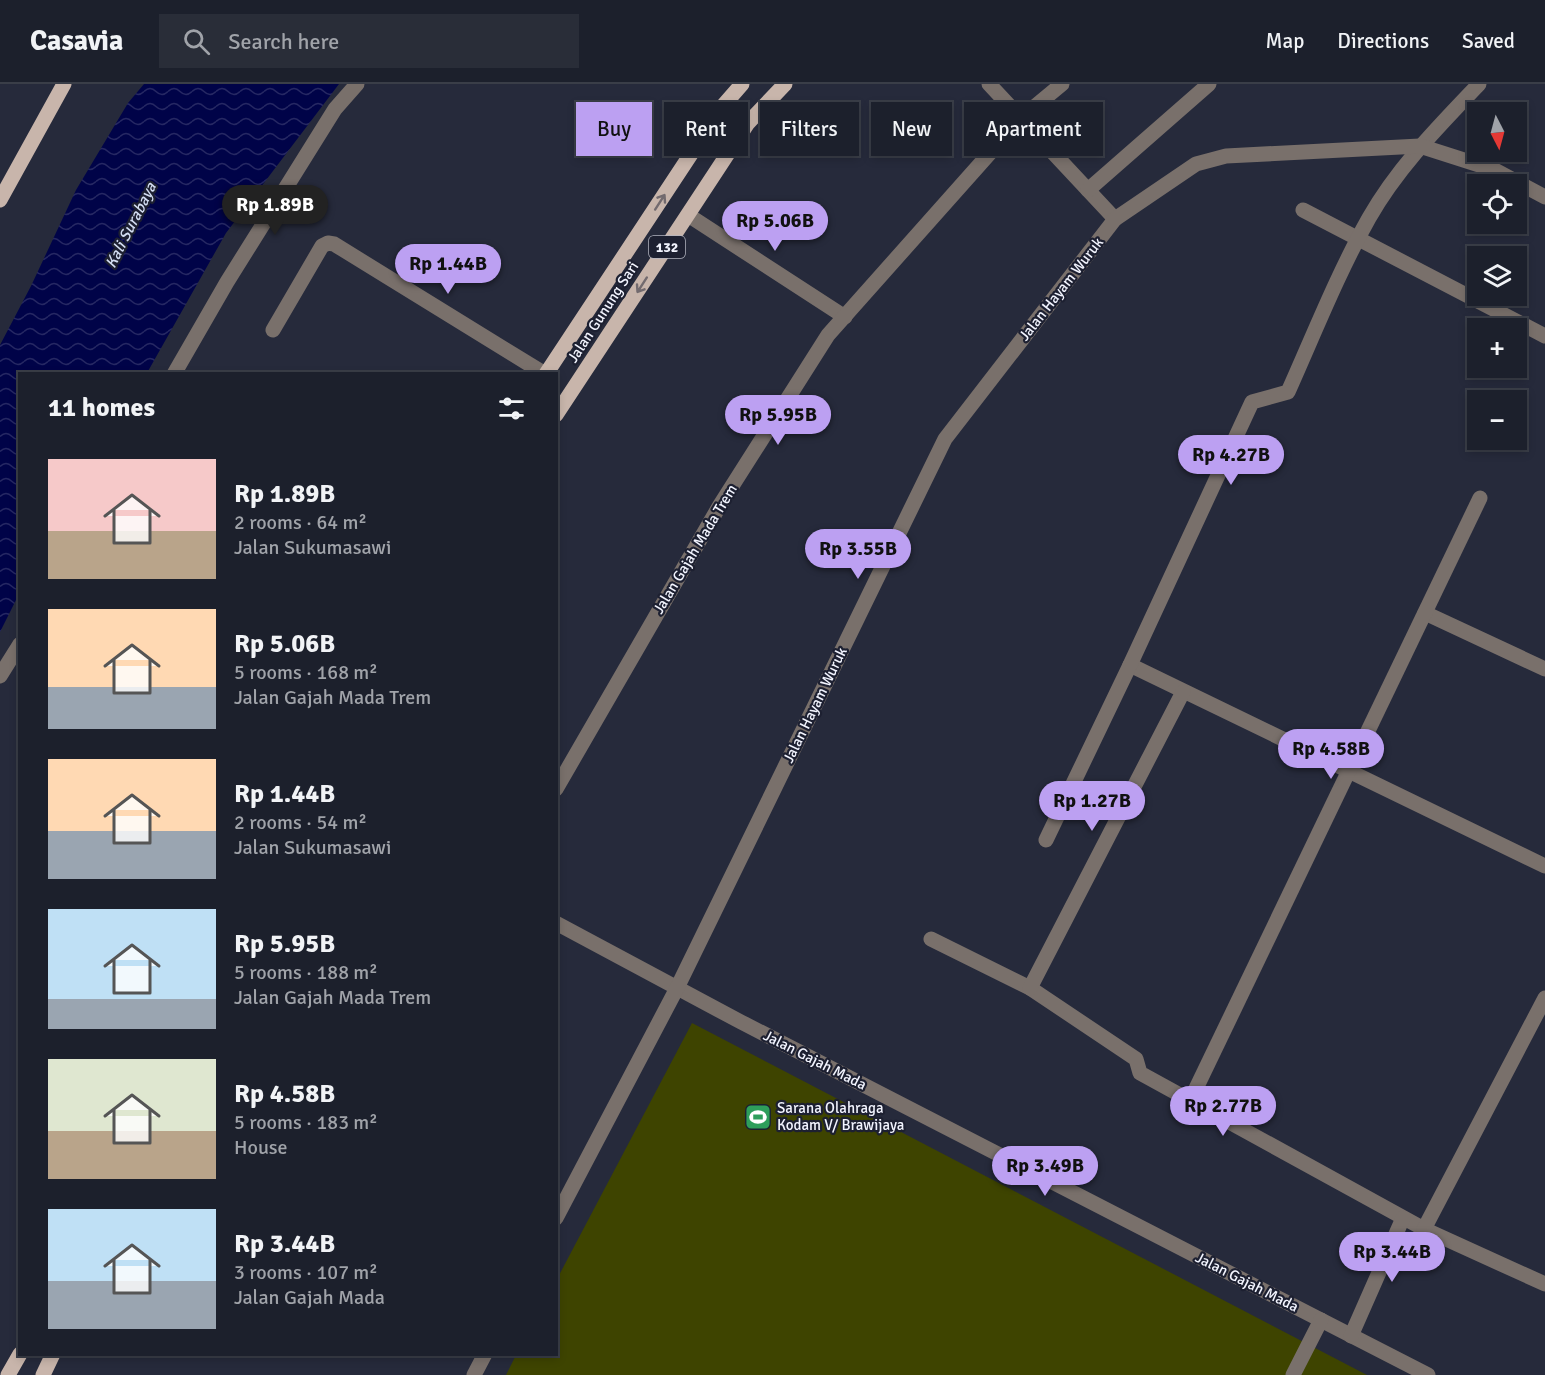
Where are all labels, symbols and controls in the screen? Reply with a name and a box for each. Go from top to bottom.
search box [159,14,579,68]
text: Casavia [30,24,123,58]
icon: search [180,25,213,58]
text: Search here [228,28,339,55]
text: Map [1266,28,1304,54]
text: Directions [1337,28,1429,54]
text: Saved [1462,28,1515,54]
chip: Buy [576,102,652,156]
chip: Rent [664,102,748,156]
chip: Filters [760,102,859,156]
chip: New [871,102,952,156]
chip: Apartment [964,102,1103,156]
north arrow [1467,102,1527,162]
map controls [1467,102,1527,450]
button: locate [1467,174,1527,234]
water label: Kali Surabaya [101,179,161,272]
pin: Rp 1.89B [213,185,337,236]
text: Rp 1.89B [236,192,314,217]
one-way arrow [654,194,666,211]
pin: Rp 5.06B [713,201,837,252]
text: Rp 5.06B [736,208,814,233]
street label: Jalan Hayam Wuruk [1015,233,1107,344]
road number: 132 [649,236,685,258]
pin: Rp 1.44B [386,244,510,295]
button: layers [1467,246,1527,306]
text: Rp 1.44B [409,251,487,276]
street label: Jalan Gunung Sari [564,258,642,366]
one-way arrow [635,276,647,293]
button: + [1467,318,1527,378]
button: − [1467,390,1527,450]
text: 11 homes [48,392,155,424]
icon: filters [495,392,528,425]
pin: Rp 5.95B [716,395,840,446]
text: Rp 5.95B [739,402,817,427]
pin: Rp 4.27B [1169,435,1293,486]
text: Rp 4.27B [1192,442,1270,467]
text: Rp 1.89B [234,478,335,510]
street label: Jalan Gajah Mada Trem [649,481,741,617]
icon: home [96,483,168,555]
text: 2 rooms · 64 m² [234,510,367,535]
pin: Rp 3.55B [796,529,920,580]
text: Jalan Sukumasawi [234,535,392,560]
text: Rp 3.55B [819,536,897,561]
text: Rp 5.06B [234,628,335,660]
icon: home [96,633,168,705]
street label: Jalan Hayam Wuruk [779,644,851,766]
text: 5 rooms · 168 m² [234,660,378,685]
text: Jalan Gajah Mada Trem [234,685,431,710]
pin: Rp 4.58B [1269,729,1393,780]
text: Rp 4.58B [1292,736,1370,761]
text: Rp 1.44B [234,778,335,810]
pin: Rp 1.27B [1030,781,1154,832]
icon: home [96,783,168,855]
text: Rp 1.27B [1053,788,1131,813]
text: 2 rooms · 54 m² [234,810,367,835]
text: Jalan Sukumasawi [234,835,392,860]
text: Rp 5.95B [234,928,335,960]
icon: home [96,933,168,1005]
text: 5 rooms · 188 m² [234,960,378,985]
text: Jalan Gajah Mada Trem [234,985,431,1010]
street label: Jalan Gajah Mada [760,1026,870,1094]
text: Rp 4.58B [234,1078,335,1110]
icon: home [96,1083,168,1155]
pin: Rp 2.77B [1161,1086,1285,1137]
text: Rp 2.77B [1184,1093,1262,1118]
place label: Sarana Olahraga Kodam V/ Brawijaya [777,1099,904,1134]
sports icon: Sarana Olahraga Kodam V/ Brawijaya [743,1102,773,1132]
text: 5 rooms · 183 m² [234,1110,378,1135]
text: House [234,1135,288,1160]
pin: Rp 3.49B [983,1146,1107,1197]
text: Rp 3.49B [1006,1153,1084,1178]
text: Rp 3.44B [234,1228,335,1260]
pin: Rp 3.44B [1330,1232,1454,1283]
icon: home [96,1233,168,1305]
text: Rp 3.44B [1353,1239,1431,1264]
street label: Jalan Gajah Mada [1192,1248,1302,1316]
text: 3 rooms · 107 m² [234,1260,378,1285]
text: Jalan Gajah Mada [234,1285,385,1310]

